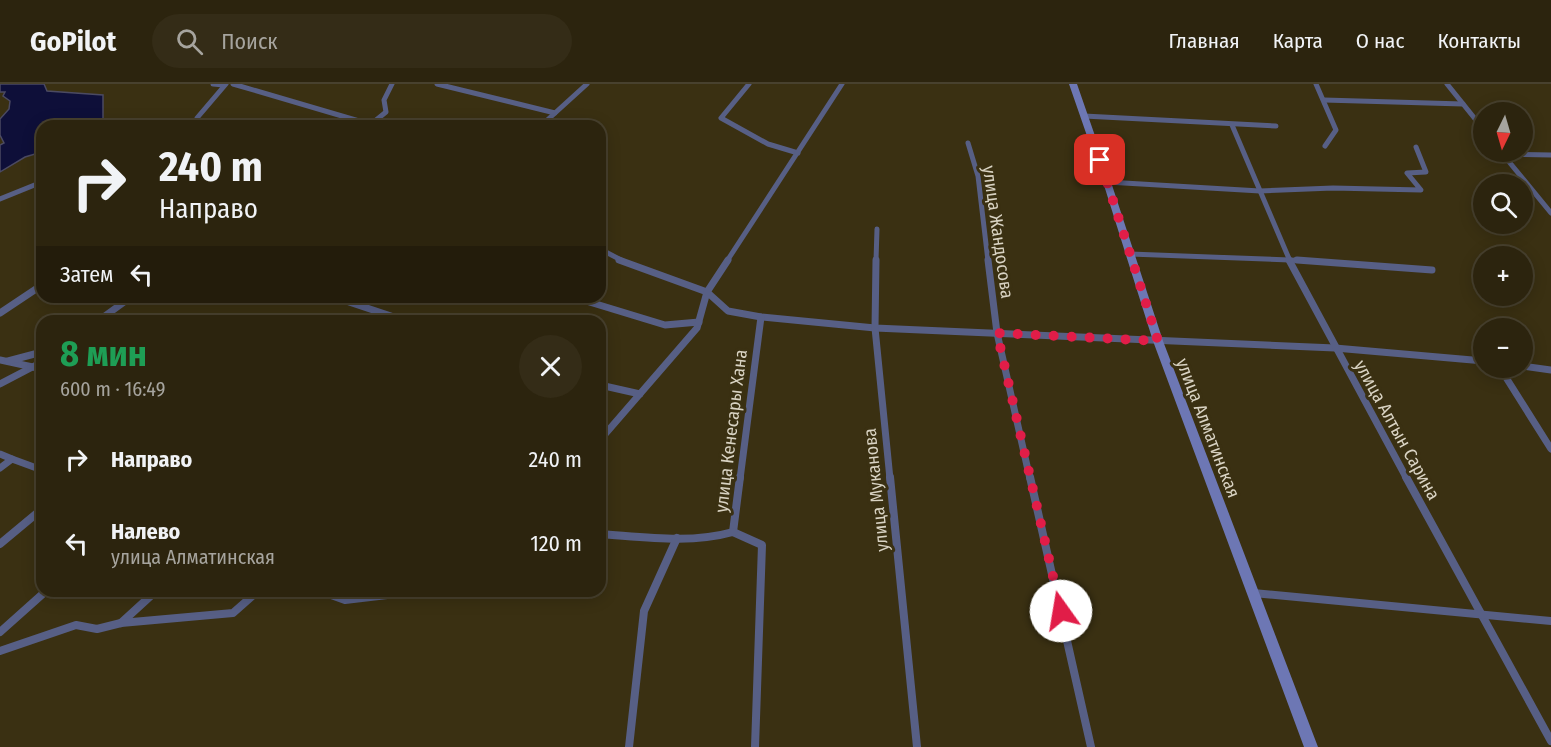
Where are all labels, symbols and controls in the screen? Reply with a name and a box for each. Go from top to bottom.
search box [152,14,572,68]
text: GoPilot [30,25,116,58]
icon: search [173,25,206,58]
text: Поиск [221,28,278,55]
text: Главная [1169,28,1240,54]
text: Карта [1273,28,1323,54]
text: О нас [1356,28,1404,54]
text: Контакты [1437,28,1521,54]
north arrow [1473,102,1533,162]
map controls [1473,102,1533,378]
pin [1074,134,1125,185]
text: 240 m [159,142,263,192]
icon: arrive [1083,143,1116,176]
icon: right [60,144,138,222]
street label: улица Жандосова [978,164,1018,300]
button: search [1473,174,1533,234]
text: Направо [159,193,258,225]
button: + [1473,246,1533,306]
icon: left [125,258,158,291]
text: Затем [60,261,113,288]
button: − [1473,318,1533,378]
text: 8 мин [60,332,147,376]
button: close [519,335,582,398]
street label: улица Кенесары Хана [710,348,752,514]
street label: улица Алматинская [1171,355,1245,501]
street label: улица Алтын Сарина [1349,356,1445,504]
text: 600 m · 16:49 [60,377,165,401]
street label: улица Муканова [859,427,893,553]
icon: right [60,443,93,476]
text: Направо [111,446,192,473]
text: 240 m [529,446,582,473]
text: Налево [111,518,180,545]
icon: left [60,527,93,560]
text: 120 m [530,530,582,557]
text: улица Алматинская [111,545,275,569]
position arrow [1029,579,1093,643]

